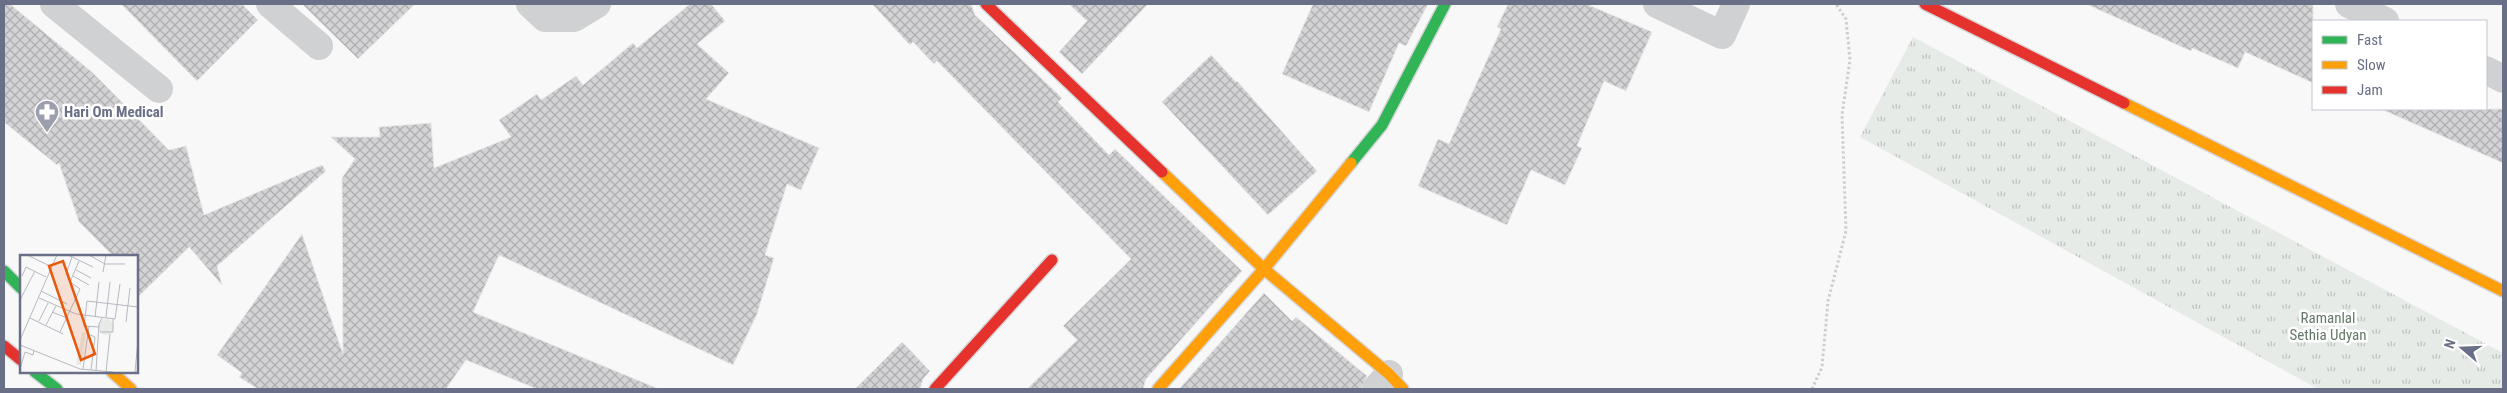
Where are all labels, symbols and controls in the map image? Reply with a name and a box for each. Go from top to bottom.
legend [2312,20,2487,110]
text: Fast [2357,31,2382,49]
text: Slow [2357,56,2386,74]
text: Jam [2357,81,2383,99]
pharmacy icon: Hari Om Medical [34,99,60,133]
place label: Hari Om Medical [64,103,164,121]
inset map [20,255,138,373]
park label: Ramanlal Sethia Udyan [2289,309,2367,344]
north arrow [2437,323,2487,373]
text: N [2441,337,2459,350]

